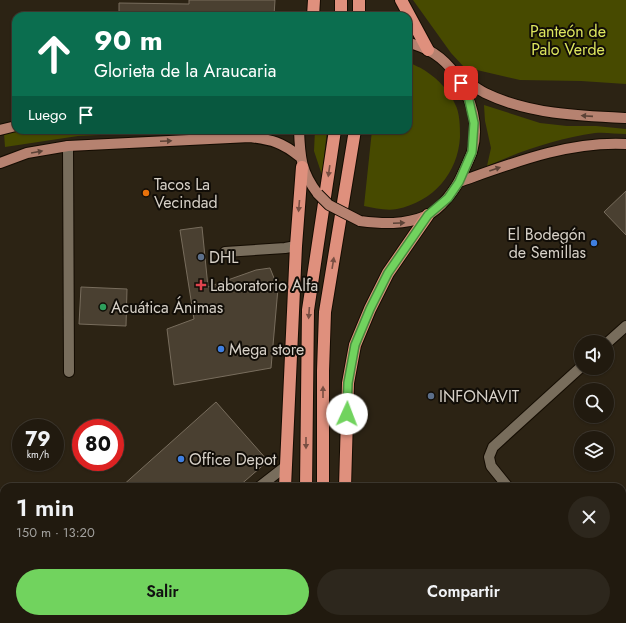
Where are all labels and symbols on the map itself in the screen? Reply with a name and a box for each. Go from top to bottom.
park label: Panteón de Palo Verde [530,20,606,61]
pin [444,66,478,100]
one-way arrow [581,112,593,119]
one-way arrow [160,138,173,144]
one-way arrow [31,148,43,154]
one-way arrow [326,165,332,177]
one-way arrow [490,166,502,172]
place label: Tacos La Vecindad [154,173,218,214]
marker: Tacos La Vecindad [141,188,151,198]
one-way arrow [296,200,303,212]
one-way arrow [393,220,406,226]
place label: El Bodegón de Semillas [507,223,586,264]
marker: El Bodegón de Semillas [589,238,599,248]
place label: DHL [209,246,239,269]
marker: DHL [196,252,206,262]
one-way arrow [330,257,336,269]
place label: Laboratorio Alfa [210,274,318,297]
marker: Laboratorio Alfa [195,279,207,291]
place label: Acuática Ánimas [111,296,223,319]
marker: Acuática Ánimas [98,302,108,312]
one-way arrow [305,307,312,319]
place label: Mega store [229,338,304,361]
marker: Mega store [216,344,226,354]
one-way arrow [320,385,326,398]
place label: INFONAVIT [439,385,520,408]
marker: INFONAVIT [426,391,436,401]
position arrow [326,393,368,435]
speed limit sign: 80 [72,419,124,471]
one-way arrow [303,437,309,450]
place label: Office Depot [189,448,277,471]
marker: Office Depot [176,454,186,464]

